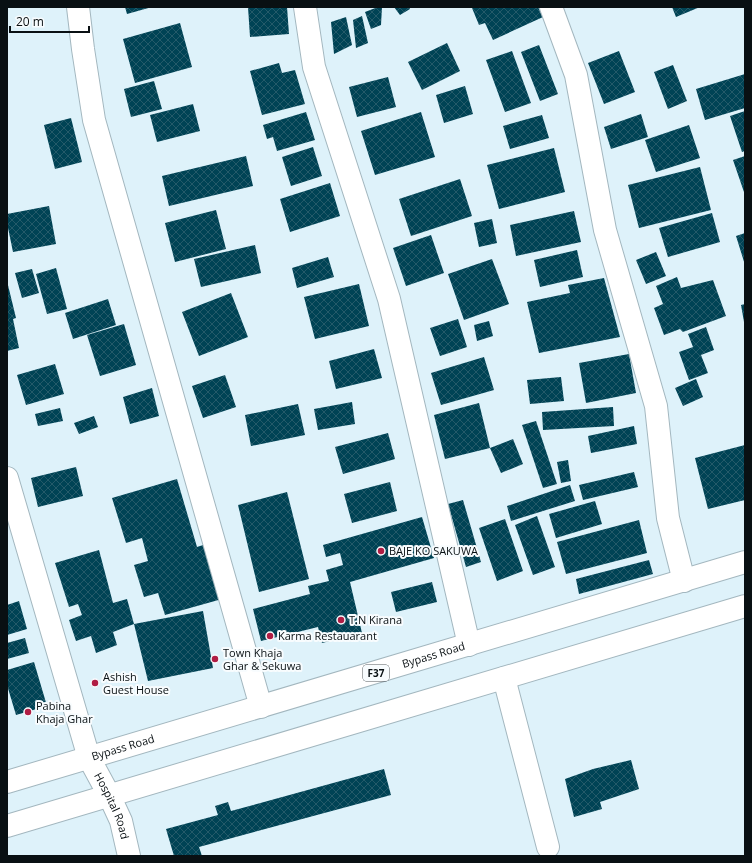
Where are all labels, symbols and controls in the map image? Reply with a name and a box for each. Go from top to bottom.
scale bar [10,8,89,34]
text: 20 m [16,13,44,30]
place label: BAJE KO SAKUWA [389,543,478,558]
marker: BAJE KO SAKUWA [376,546,386,556]
place label: T.N Kirana [349,612,402,627]
marker: T.N Kirana [336,615,346,625]
place label: Karma Restauarant [278,628,377,643]
marker: Karma Restauarant [265,631,275,641]
street label: Bypass Road [400,638,467,671]
place label: Town Khaja Ghar & Sekuwa [223,645,301,673]
marker: Town Khaja Ghar & Sekuwa [210,654,220,664]
road number: F37 [363,665,389,681]
place label: Ashish Guest House [103,669,169,697]
marker: Ashish Guest House [90,678,100,688]
place label: Pabina Khaja Ghar [36,698,93,726]
marker: Pabina Khaja Ghar [23,707,33,717]
street label: Bypass Road [89,730,156,763]
street label: Hospital Road [91,770,133,840]

